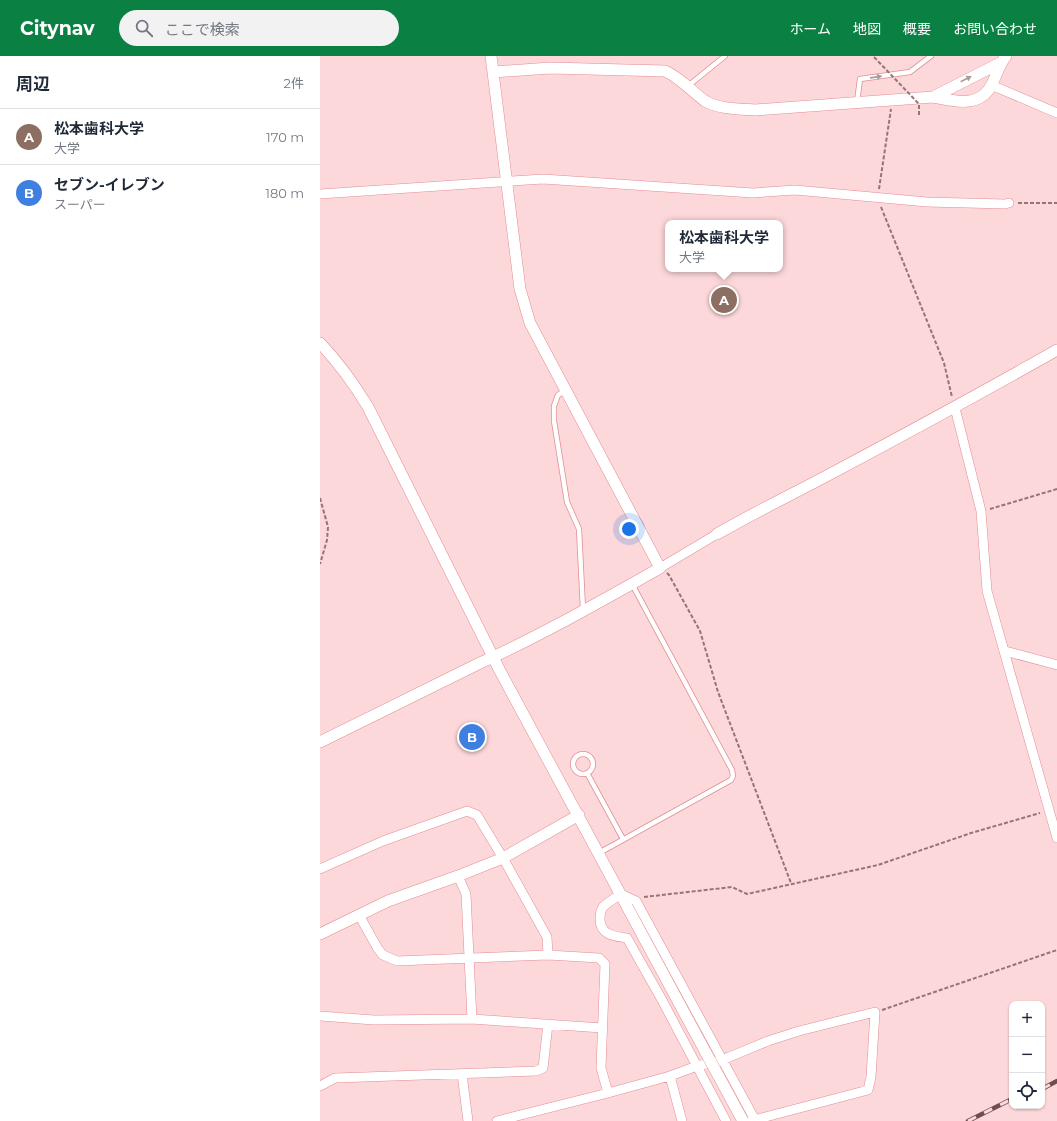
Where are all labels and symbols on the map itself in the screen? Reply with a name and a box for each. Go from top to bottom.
one-way arrow [870,74,882,80]
one-way arrow [960,76,972,82]
pin: A [711,285,737,315]
your location [619,519,639,539]
pin: B [459,722,485,752]

